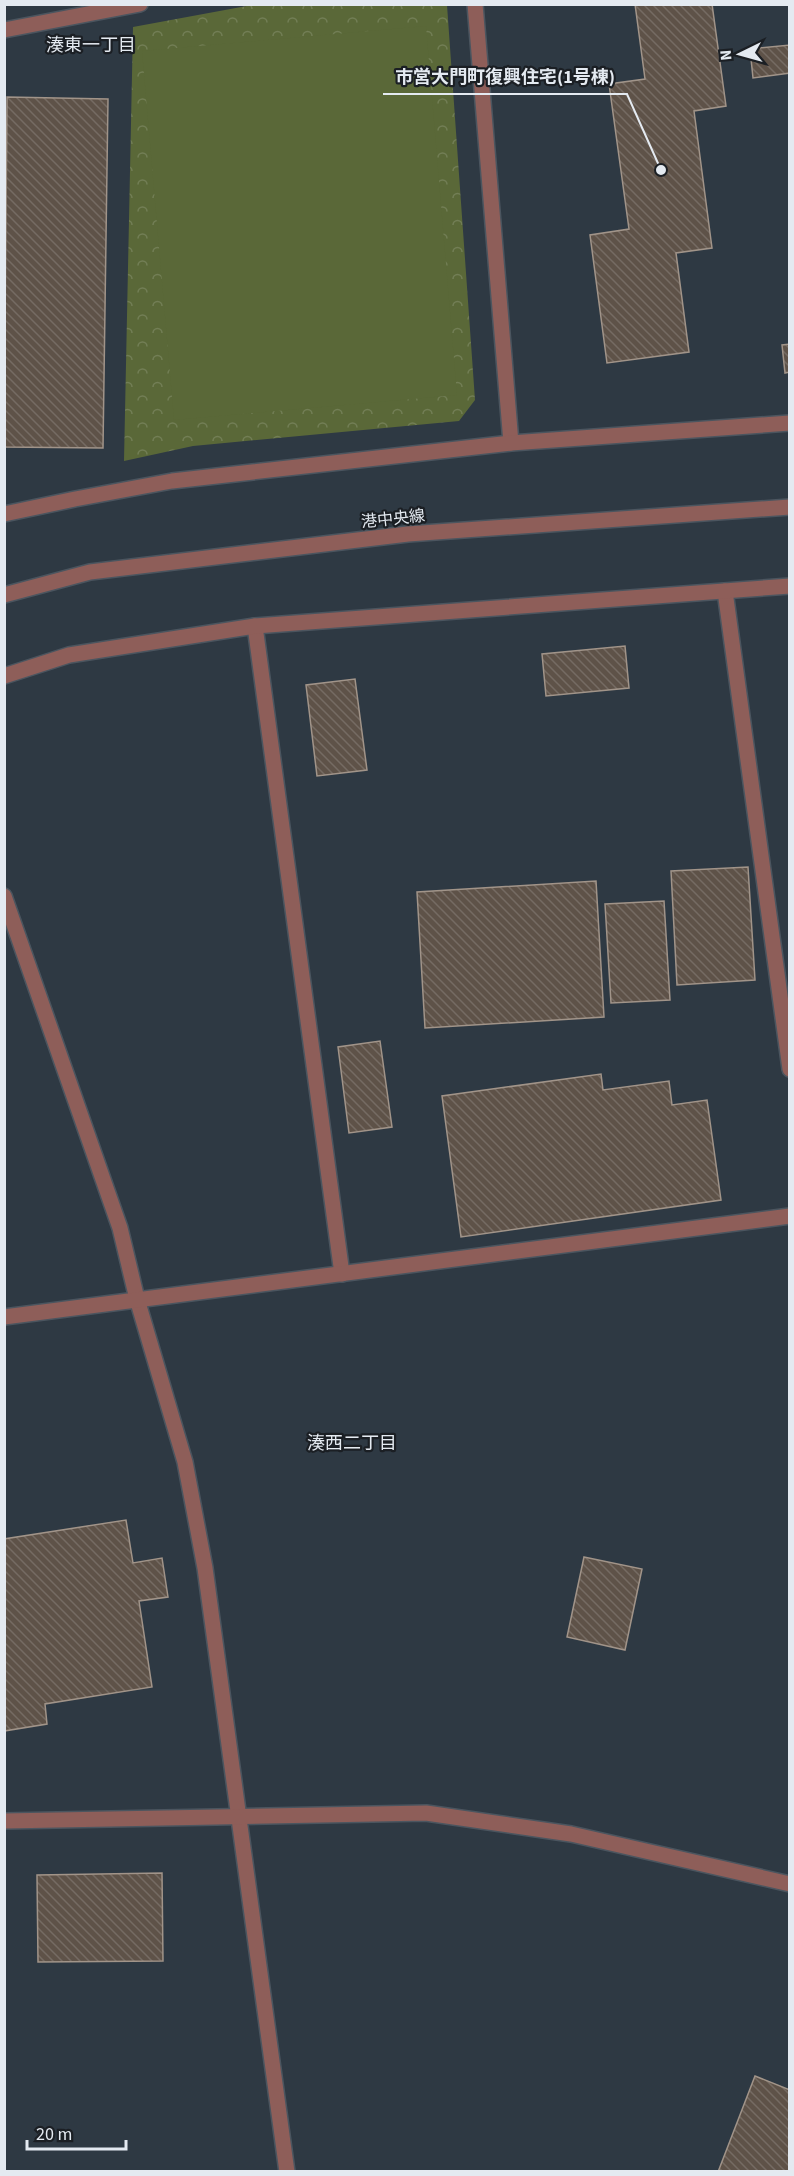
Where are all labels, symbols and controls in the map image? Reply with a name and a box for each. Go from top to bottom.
north arrow [710,24,770,84]
district label: 湊東一丁目 [46,33,136,58]
text: N [715,49,737,61]
callout: 市営大門町復興住宅(1号棟) [383,58,627,94]
text: 市営大門町復興住宅(1号棟) [395,65,615,90]
street label: 港中央線 [360,505,426,533]
district label: 湊西二丁目 [307,1431,397,1456]
scale bar [27,2113,126,2151]
text: 20 m [36,2122,72,2147]

